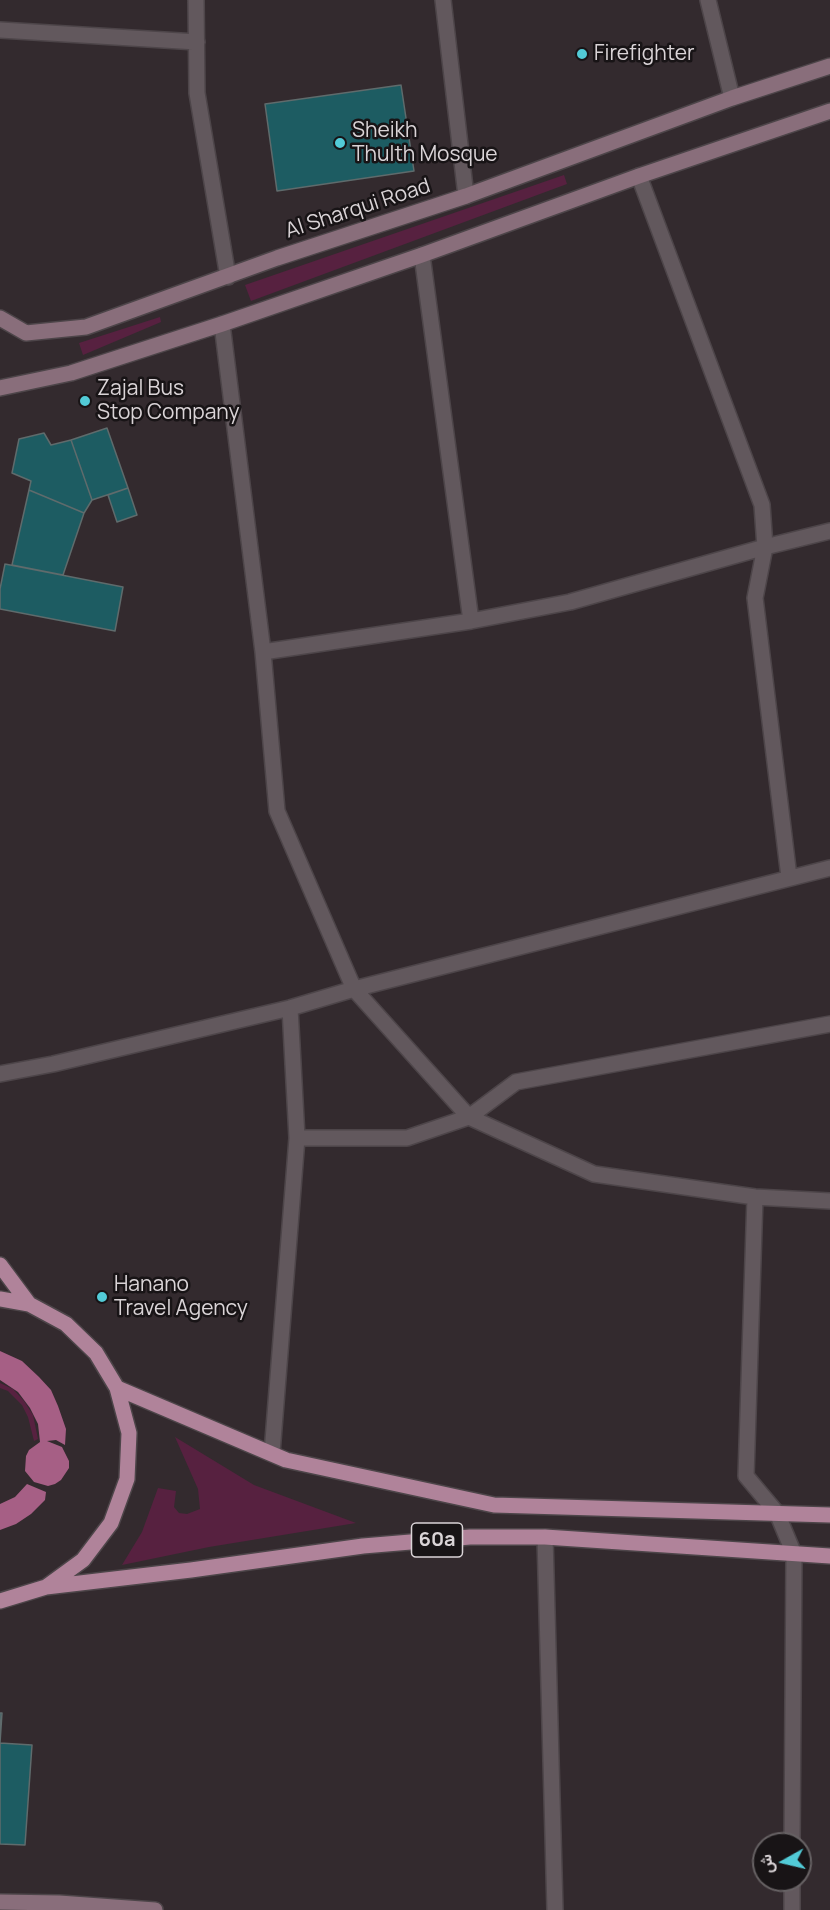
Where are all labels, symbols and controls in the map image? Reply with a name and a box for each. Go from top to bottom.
place label: Firefighter [594,41,695,67]
marker: Firefighter [575,47,589,61]
place label: Sheikh Thulth Mosque [352,118,498,168]
marker: Sheikh Thulth Mosque [333,136,347,150]
street label: Al Sharqui Road [282,174,434,244]
place label: Zajal Bus Stop Company [97,376,239,426]
marker: Zajal Bus Stop Company [78,394,92,408]
place label: Hanano Travel Agency [114,1272,248,1322]
marker: Hanano Travel Agency [95,1290,109,1304]
road number: 60a [412,1523,462,1557]
north arrow [752,1832,812,1892]
text: ش [754,1853,778,1875]

